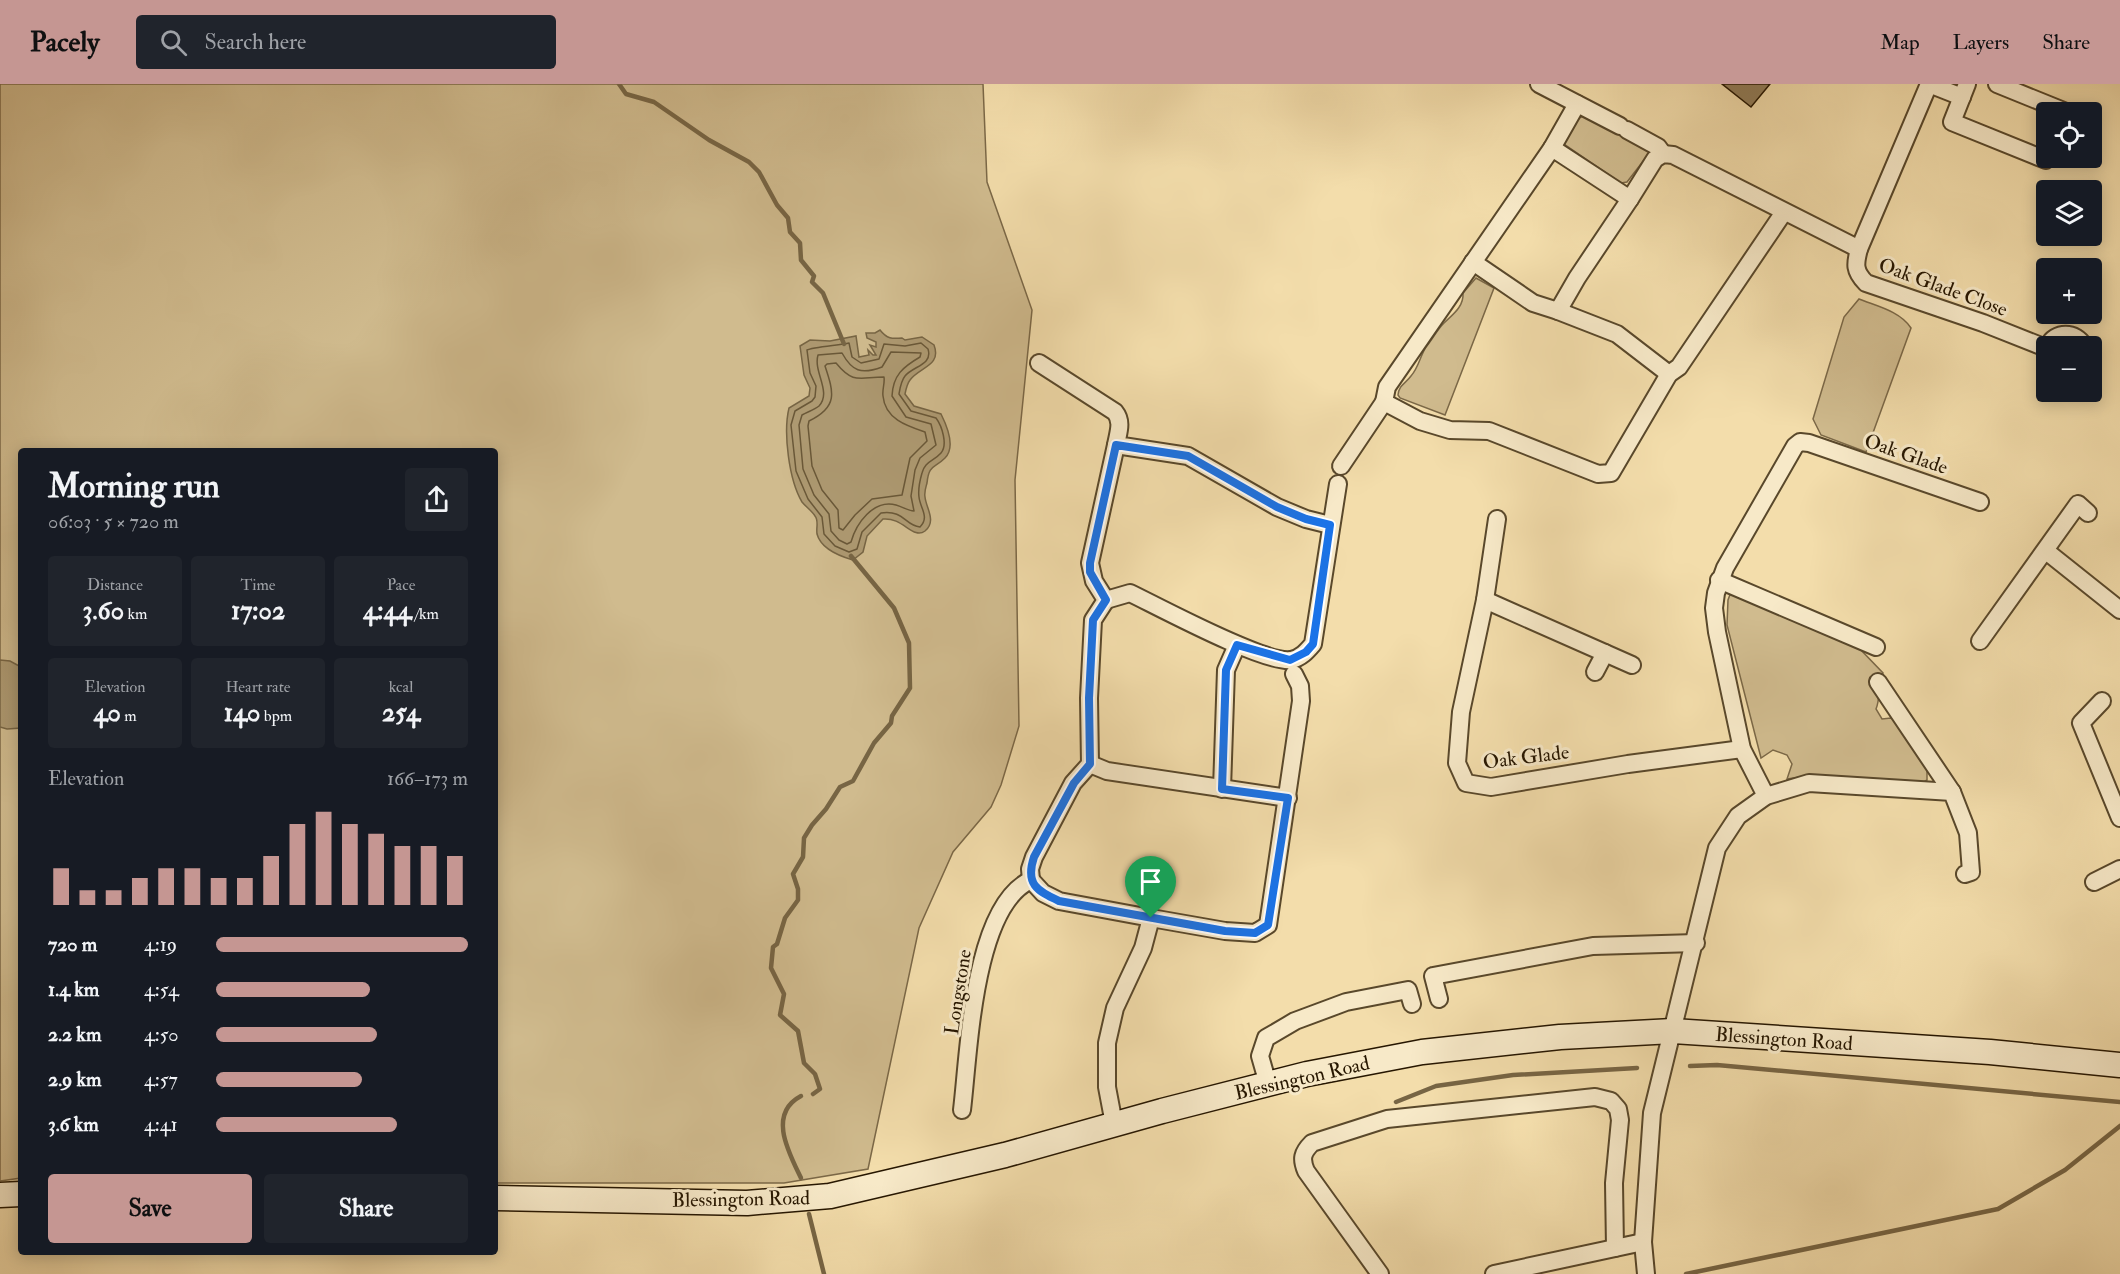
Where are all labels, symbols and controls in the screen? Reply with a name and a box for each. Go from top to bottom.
search box [136,15,556,69]
text: Pacely [30,25,100,60]
icon: search [157,26,190,59]
text: Search here [205,28,306,56]
text: Map [1880,29,1920,56]
text: Layers [1953,29,2009,56]
text: Share [2042,29,2090,56]
map controls [2036,102,2102,402]
button: locate [2036,102,2102,168]
button: layers [2036,180,2102,246]
street label: Oak Glade Close [1875,252,2011,322]
button: + [2036,258,2102,324]
button: − [2036,336,2102,402]
street label: Oak Glade [1861,428,1951,480]
text: Morning run [48,466,220,507]
button: share [405,468,468,531]
text: 06:03 · 5 × 720 m [48,509,179,534]
text: Distance [87,575,143,595]
text: Time [241,575,275,595]
text: Pace [387,575,415,595]
text: 3.60 [83,595,124,627]
text: 17:02 [231,595,285,627]
text: 4:44 [363,595,411,627]
text: km [124,604,147,624]
text: /km [411,604,439,624]
text: Elevation [85,677,145,697]
text: Heart rate [225,677,291,697]
text: kcal [389,677,413,697]
text: 40 [93,697,121,729]
text: 140 [224,697,260,729]
text: 254 [382,697,420,729]
text: m [121,706,137,726]
text: bpm [260,706,292,726]
street label: Oak Glade [1481,739,1571,775]
text: Elevation [48,766,124,791]
text: 166–173 m [387,766,468,791]
pin [1125,856,1176,918]
icon: arrive [1134,865,1167,898]
text: 720 m [48,932,97,957]
text: 4:19 [144,932,177,957]
street label: Longstone [939,948,977,1036]
text: 1.4 km [48,977,99,1002]
text: 4:54 [144,977,179,1002]
text: 2.2 km [48,1022,101,1047]
text: 4:50 [144,1022,179,1047]
street label: Blessington Road [1714,1022,1854,1056]
street label: Blessington Road [1232,1050,1372,1106]
text: 2.9 km [48,1067,102,1092]
text: 4:57 [144,1067,178,1092]
text: 3.6 km [48,1112,99,1137]
text: 4:41 [144,1112,178,1137]
button: Save [48,1174,252,1243]
button: Share [264,1174,468,1243]
street label: Blessington Road [672,1185,810,1213]

